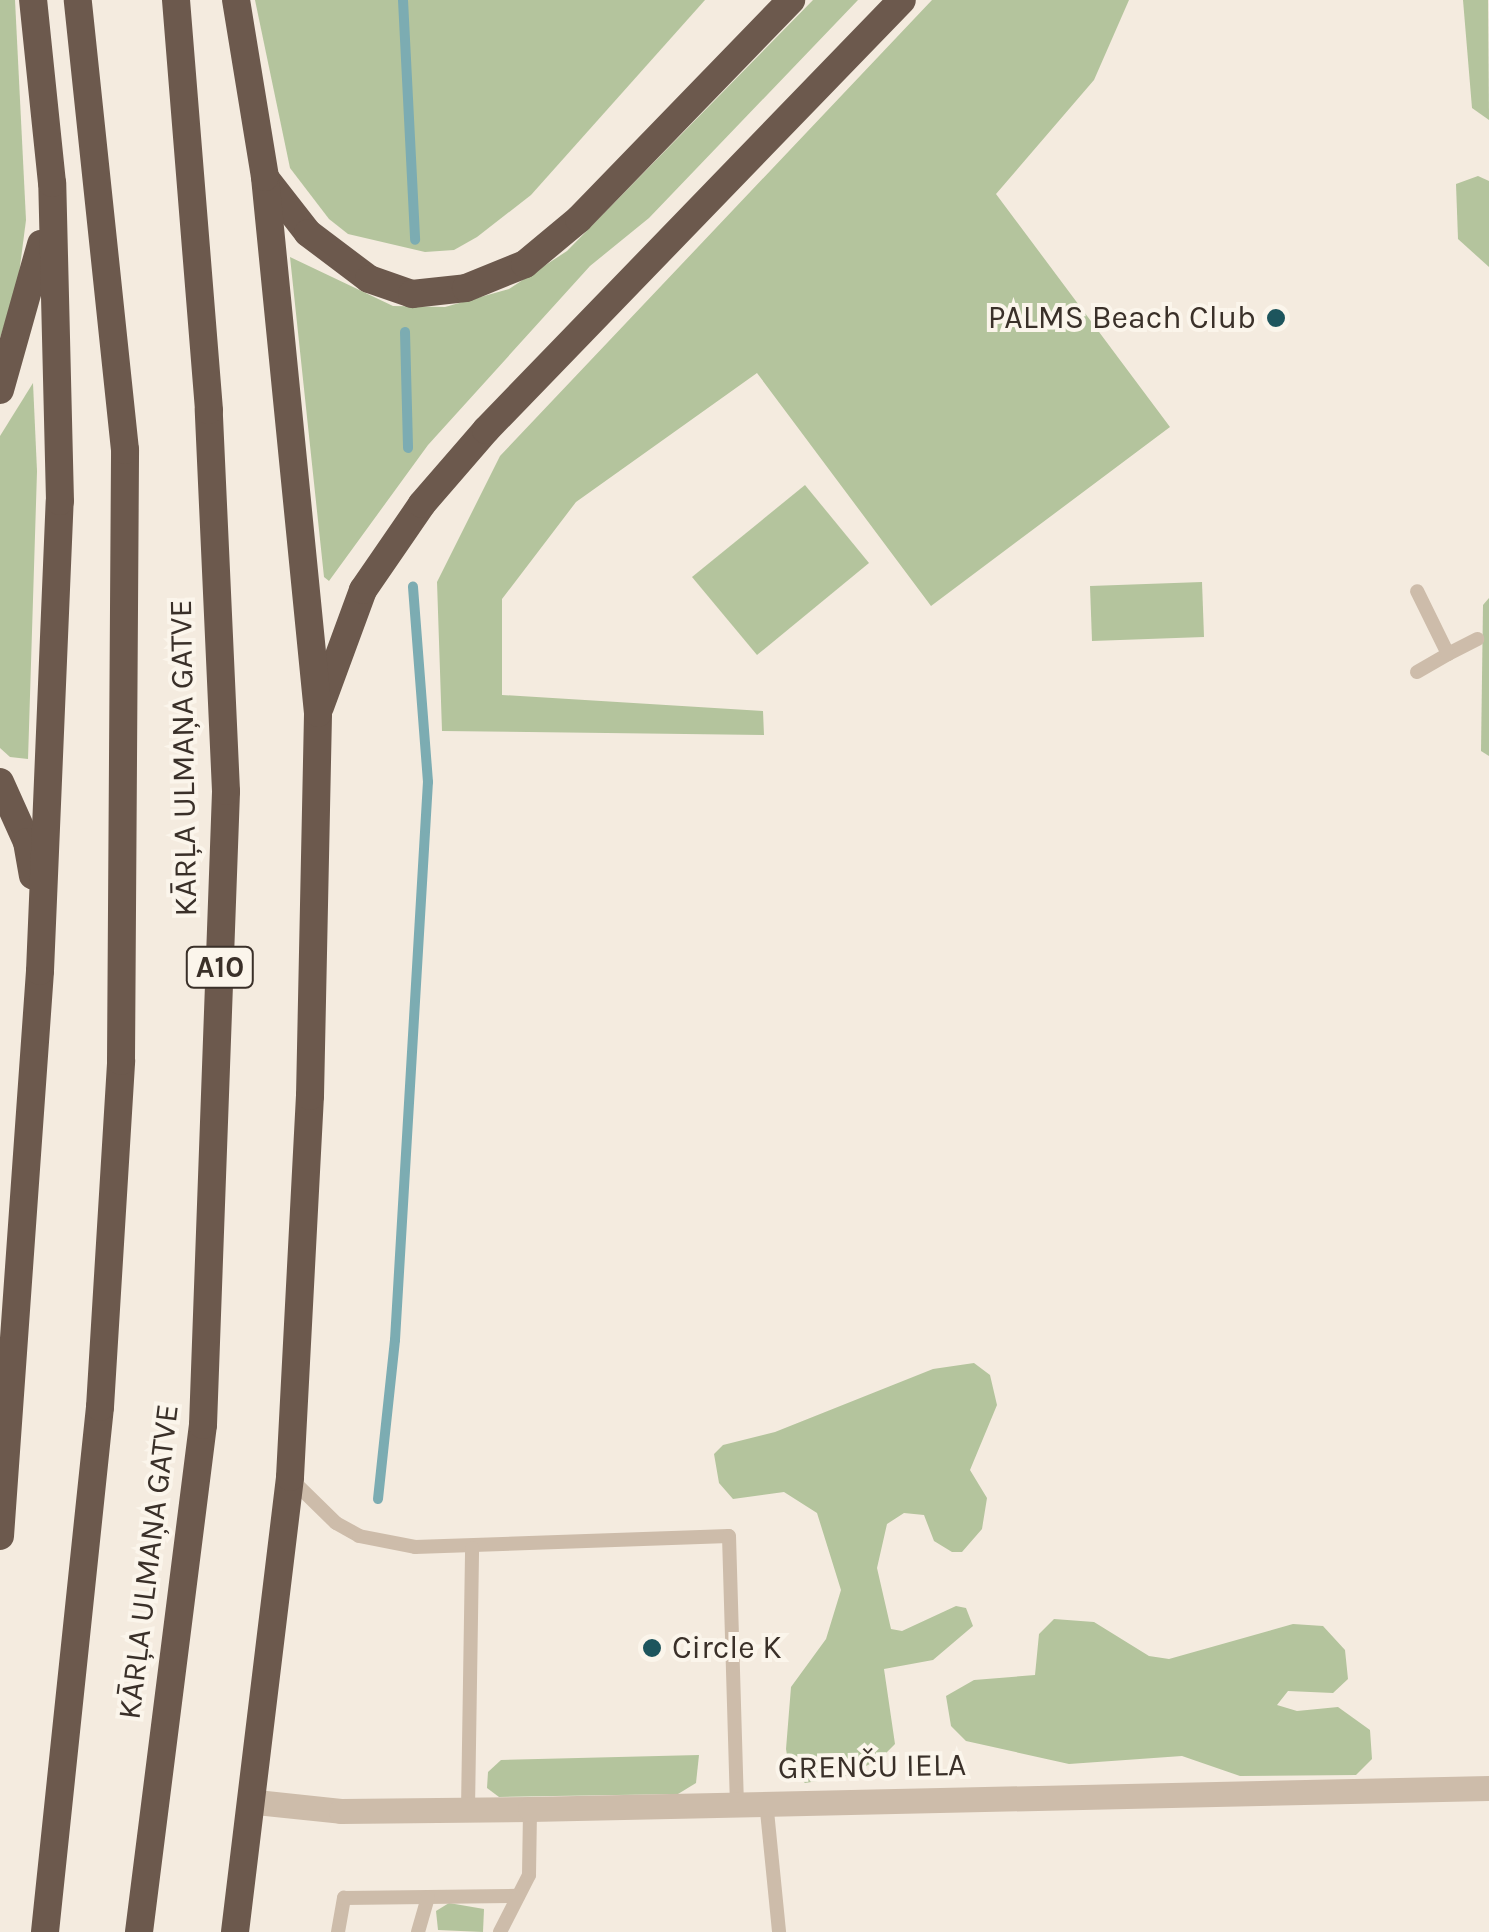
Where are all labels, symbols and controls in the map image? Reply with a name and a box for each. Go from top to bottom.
place label: PALMS Beach Club [988,299,1256,337]
marker: PALMS Beach Club [1265,307,1287,329]
street label: KĀRĻA ULMAŅA GATVE [162,599,206,917]
road number: A10 [185,942,255,992]
street label: KĀRĻA ULMAŅA GATVE [111,1402,187,1722]
place label: Circle K [672,1629,782,1667]
marker: Circle K [641,1637,663,1659]
street label: GRENČU IELA [777,1746,967,1788]

